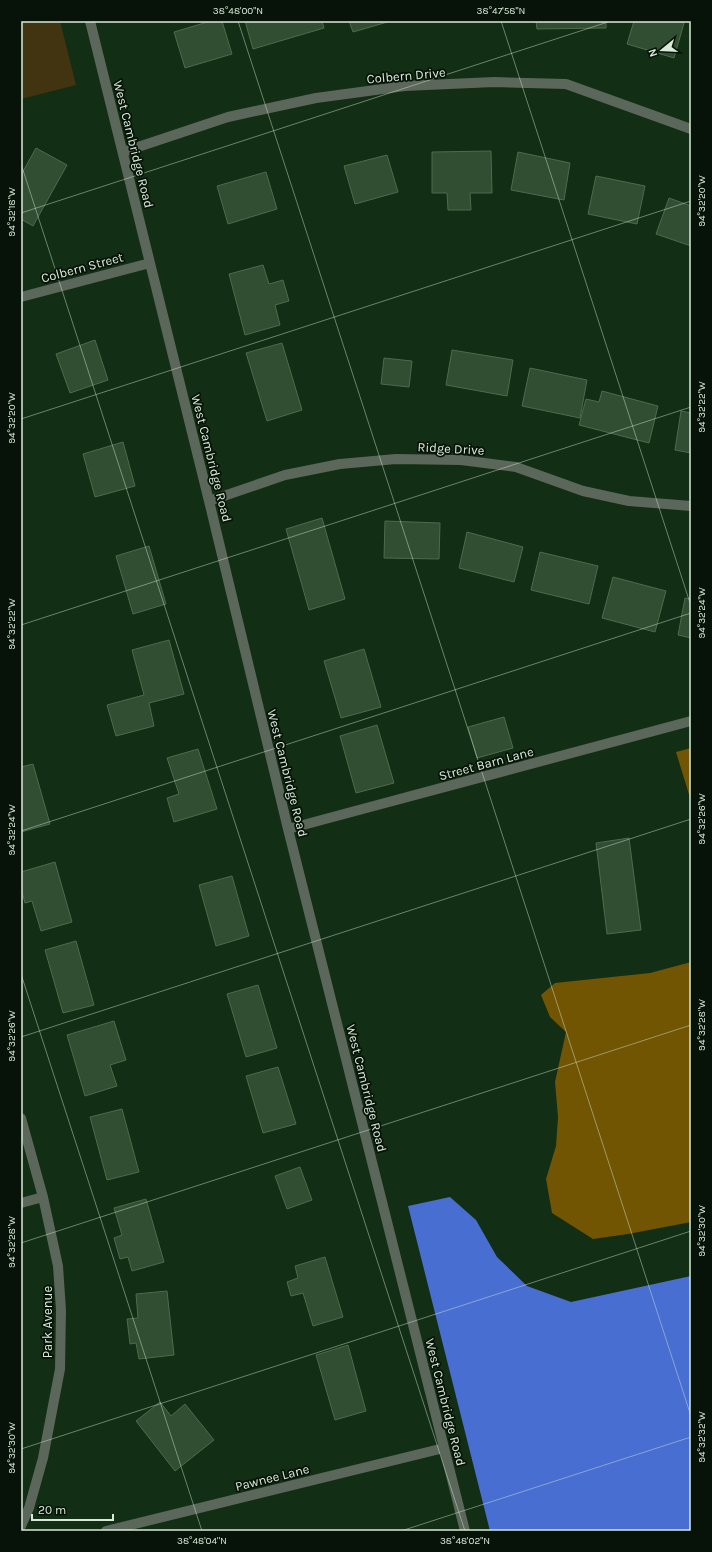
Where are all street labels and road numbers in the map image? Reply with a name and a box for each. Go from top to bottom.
street label: Colbern Drive [366,65,446,86]
street label: West Cambridge Road [110,79,157,209]
street label: Colbern Street [39,249,125,286]
street label: West Cambridge Road [188,393,235,523]
street label: Ridge Drive [417,439,485,458]
street label: West Cambridge Road [264,708,311,838]
street label: Street Barn Lane [437,744,535,783]
street label: West Cambridge Road [343,1023,390,1153]
street label: Park Avenue [40,1286,55,1358]
street label: West Cambridge Road [422,1337,469,1467]
street label: Pawnee Lane [234,1461,311,1494]

